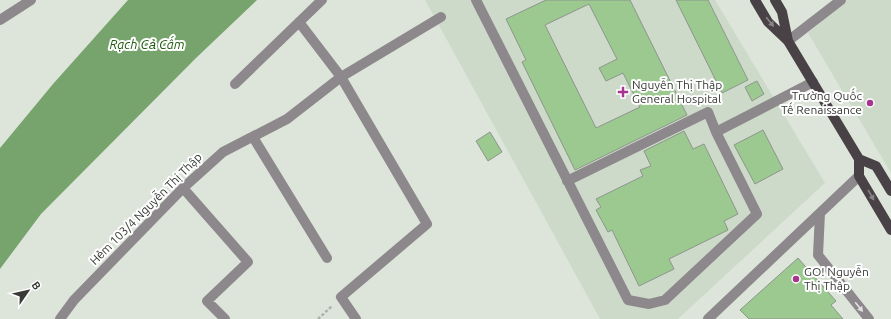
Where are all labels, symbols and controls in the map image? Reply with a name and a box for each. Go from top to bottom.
one-way arrow [765,17,774,28]
water label: Rạch Cả Cấm [109,35,185,52]
place label: Nguyễn Thị Thập General Hospital [632,78,722,105]
marker: Nguyễn Thị Thập General Hospital [617,86,629,98]
place label: Trường Quốc Tế Renaissance [781,88,862,116]
marker: Trường Quốc Tế Renaissance [865,98,875,108]
street label: Hẻm 103/4 Nguyễn Thị Thập [87,150,205,268]
one-way arrow [867,189,874,201]
place label: GO! Nguyễn Thị Thập [804,265,869,293]
north arrow [8,271,48,311]
marker: GO! Nguyễn Thị Thập [791,274,801,284]
text: B [29,279,43,292]
one-way arrow [855,302,864,313]

